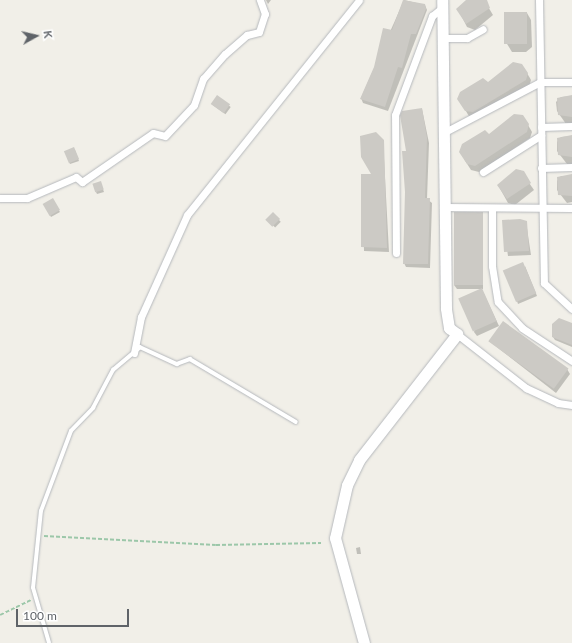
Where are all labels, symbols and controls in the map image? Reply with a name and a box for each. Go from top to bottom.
north arrow [16,16,56,56]
text: K [41,30,55,39]
scale bar [18,601,131,627]
text: 100 m [23,608,57,623]

